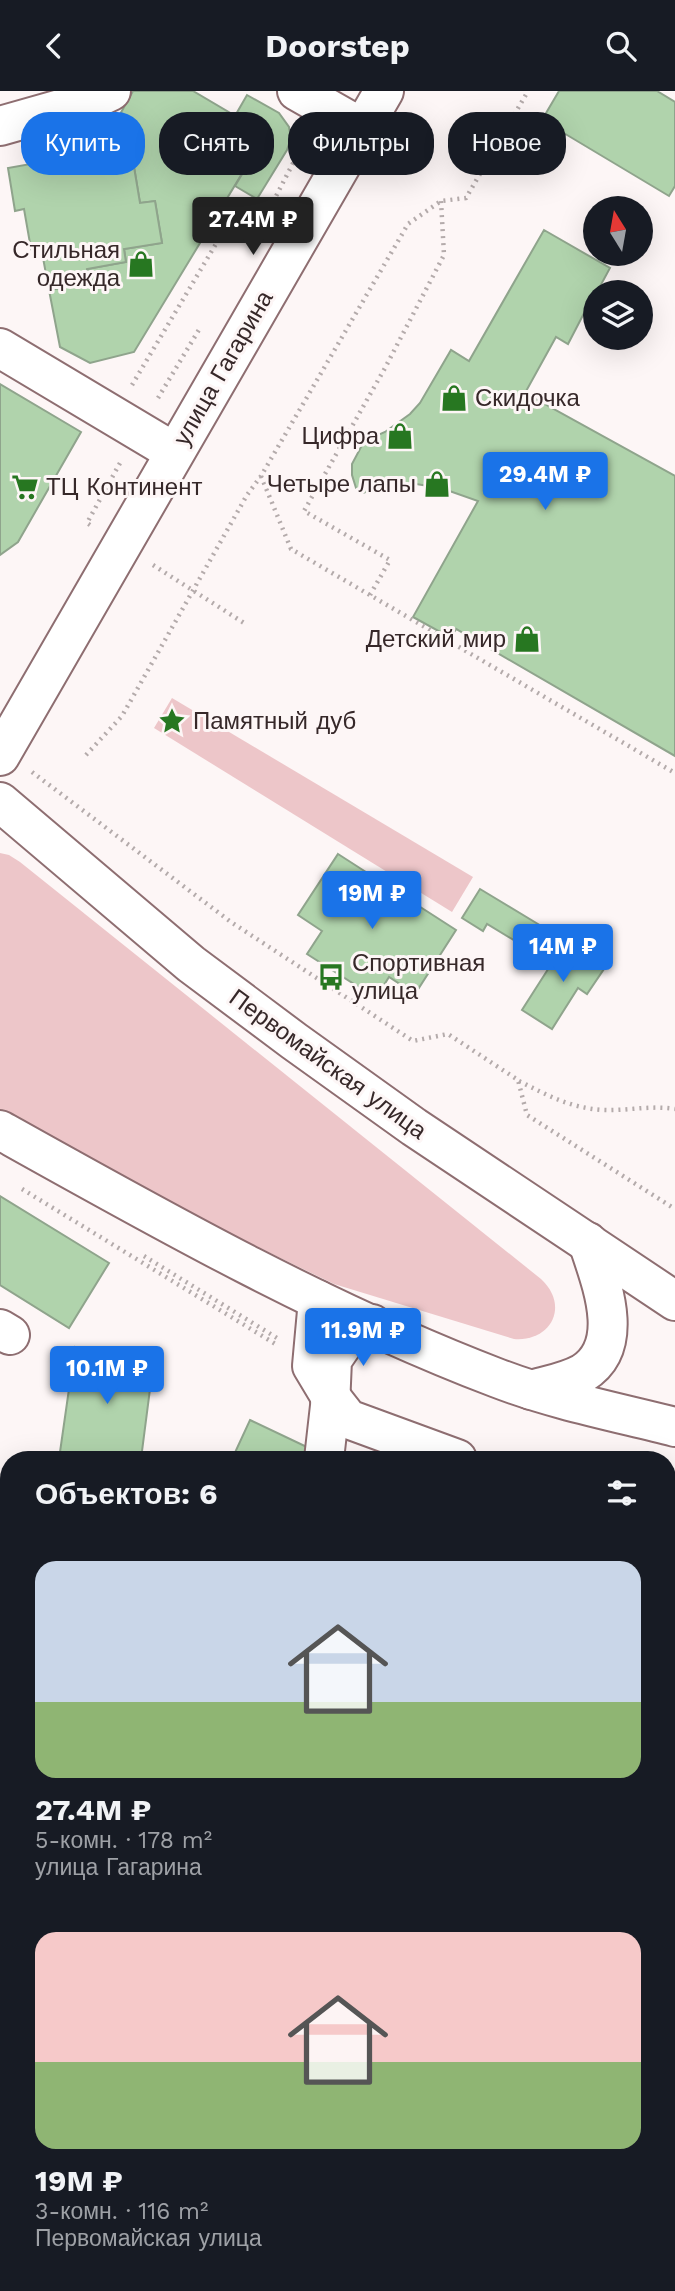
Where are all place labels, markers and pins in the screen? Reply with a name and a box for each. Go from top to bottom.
pin: 27.4M ₽ [188,197,318,257]
place label: Стильная одежда [12,236,121,292]
shop icon: Стильная одежда [126,249,156,279]
shop icon: Скидочка [439,383,469,413]
place label: Скидочка [475,384,581,412]
shop icon: Цифра [385,421,415,451]
place label: Цифра [301,422,380,450]
pin: 29.4M ₽ [480,453,610,512]
shop icon: Четыре лапы [422,469,452,499]
place label: Четыре лапы [267,470,416,498]
supermarket icon: ТЦ Континент [10,472,40,502]
place label: ТЦ Континент [46,473,202,501]
shop icon: Детский мир [512,624,542,654]
place label: Детский мир [366,625,506,653]
place icon: Памятный дуб [157,706,187,736]
place label: Памятный дуб [193,707,356,735]
pin: 19M ₽ [323,871,421,931]
pin: 14M ₽ [514,925,612,984]
place label: Спортивная улица [352,949,485,1005]
bus stop icon: Спортивная улица [316,962,346,992]
pin: 11.9M ₽ [298,1309,428,1368]
pin: 10.1M ₽ [42,1347,172,1406]

